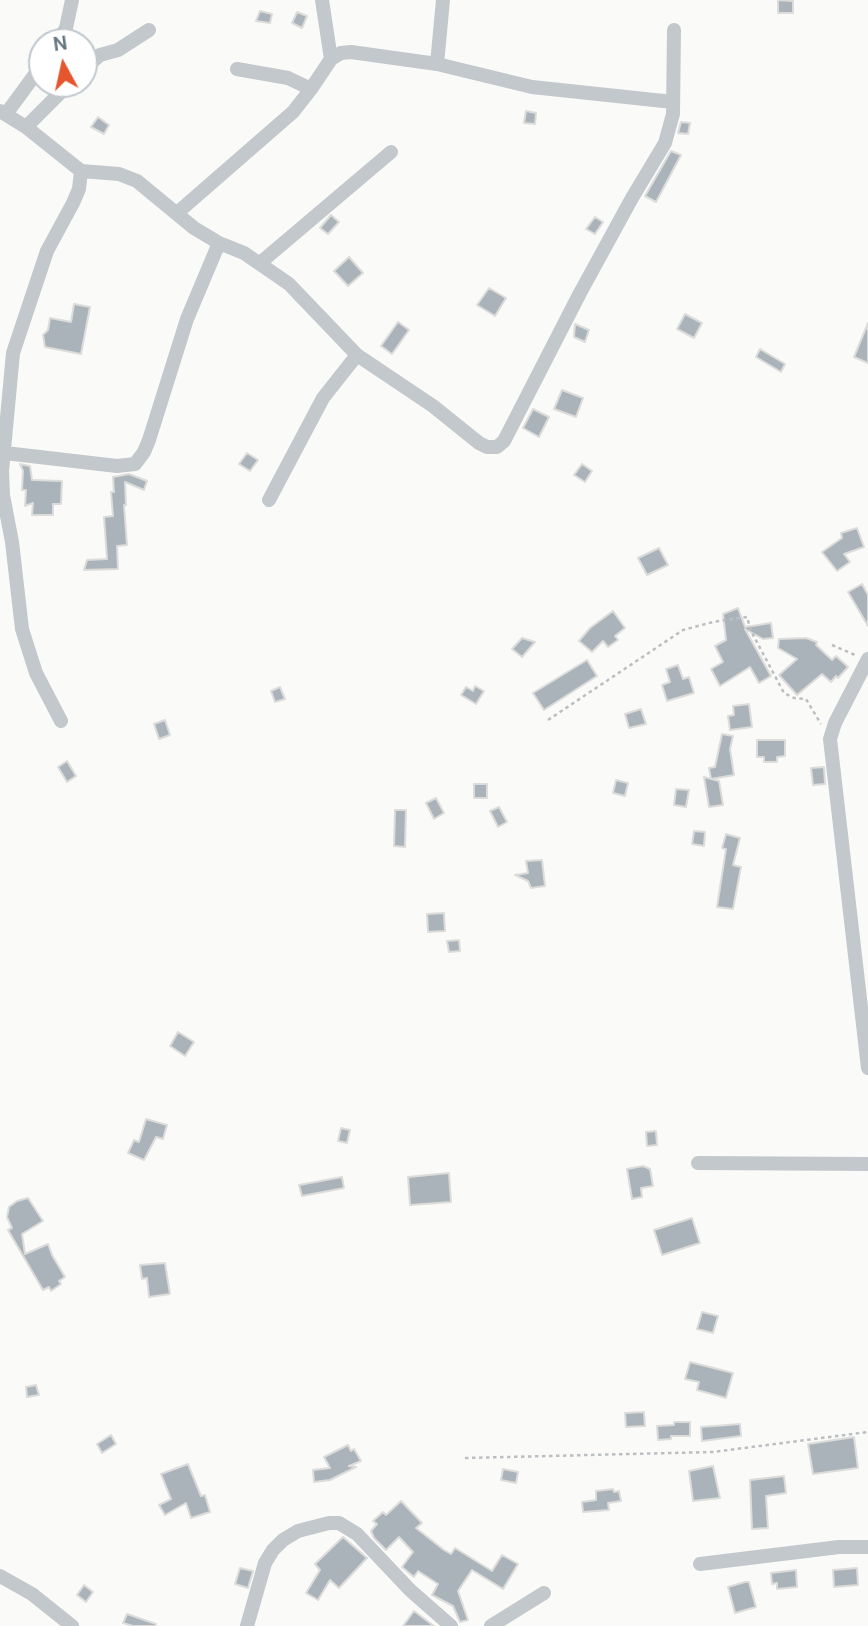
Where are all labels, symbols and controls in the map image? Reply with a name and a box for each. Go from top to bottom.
north arrow [28,28,98,98]
text: N [52,30,69,57]

